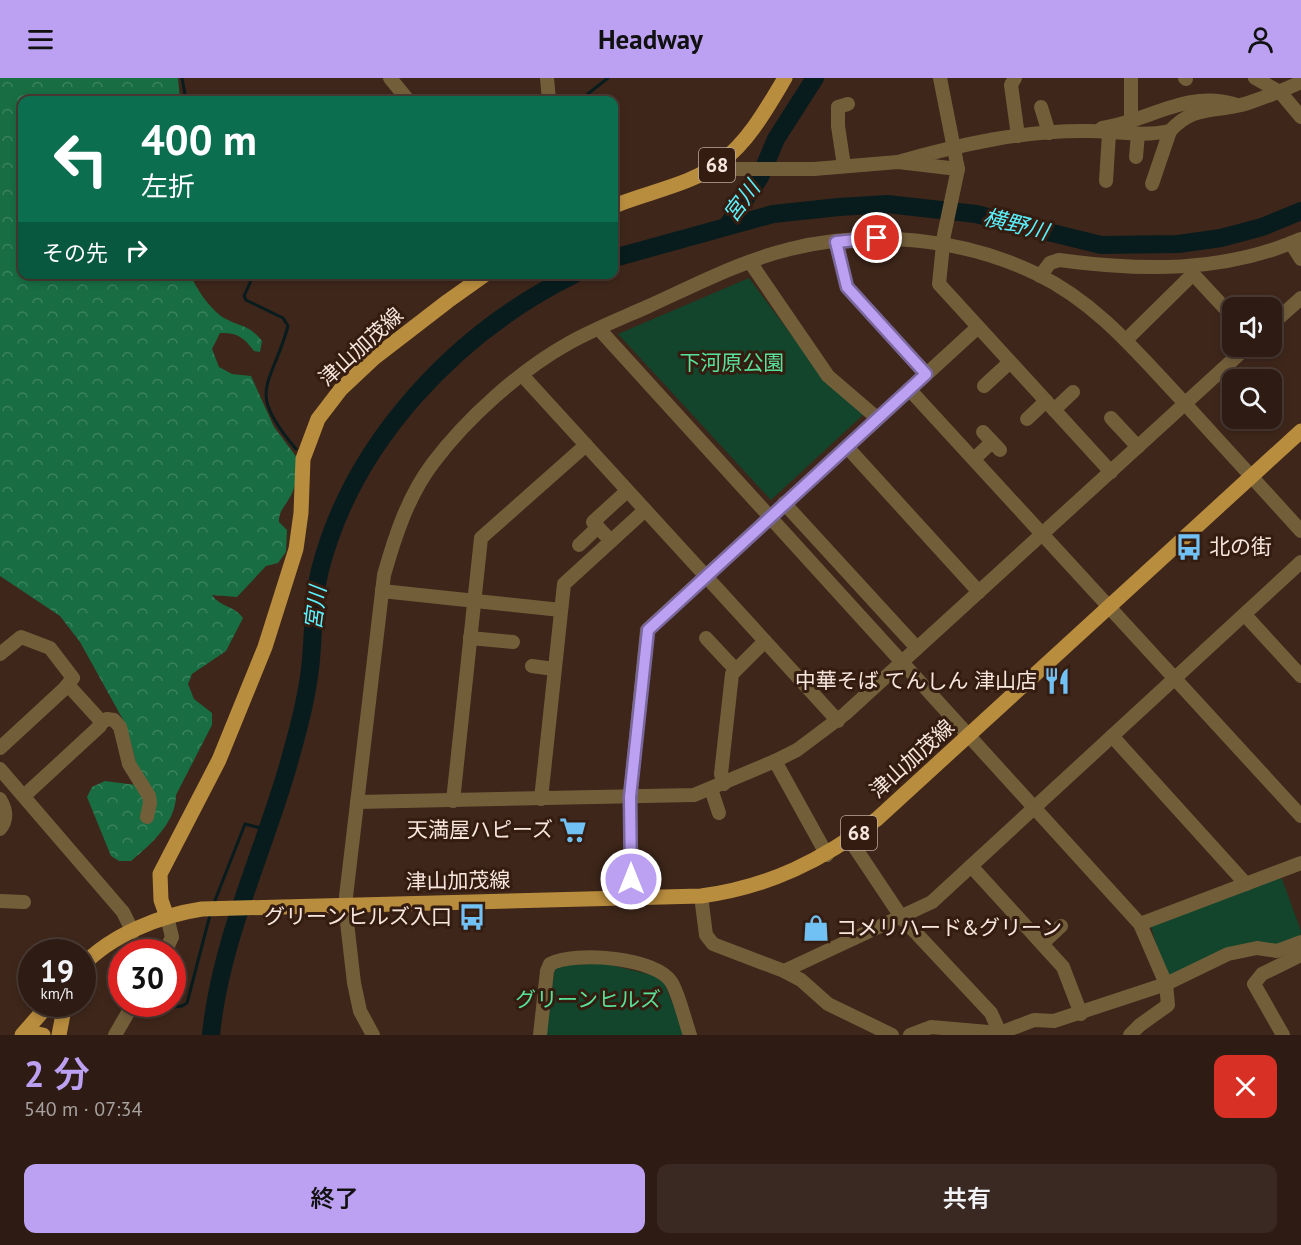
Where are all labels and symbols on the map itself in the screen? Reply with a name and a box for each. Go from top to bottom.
road number: 68 [699,148,735,182]
water label: 宮川 [717,173,767,227]
water label: 横野川 [981,202,1053,246]
pin [851,212,902,263]
street label: 津山加茂線 [313,301,409,392]
park label: 下河原公園 [680,349,785,376]
bus stop icon: 北の街 [1174,532,1204,562]
place label: 北の街 [1209,533,1272,560]
water label: 宮川 [298,582,332,632]
restaurant icon: 中華そば てんしん 津山店 [1042,666,1072,696]
place label: 中華そば てんしん 津山店 [795,667,1037,694]
street label: 津山加茂線 [864,713,960,804]
supermarket icon: 天満屋ハピーズ [558,815,588,845]
place label: 天満屋ハピーズ [407,816,553,843]
road number: 68 [841,816,877,850]
position arrow [599,847,663,911]
street label: 津山加茂線 [405,866,511,895]
bus stop icon: グリーンヒルズ入口 [457,902,487,932]
place label: グリーンヒルズ入口 [264,903,452,930]
shop icon: コメリハード&グリーン [801,913,831,943]
place label: コメリハード&グリーン [836,914,1062,941]
speed limit sign: 30 [108,939,186,1017]
park label: グリーンヒルズ [515,986,661,1013]

